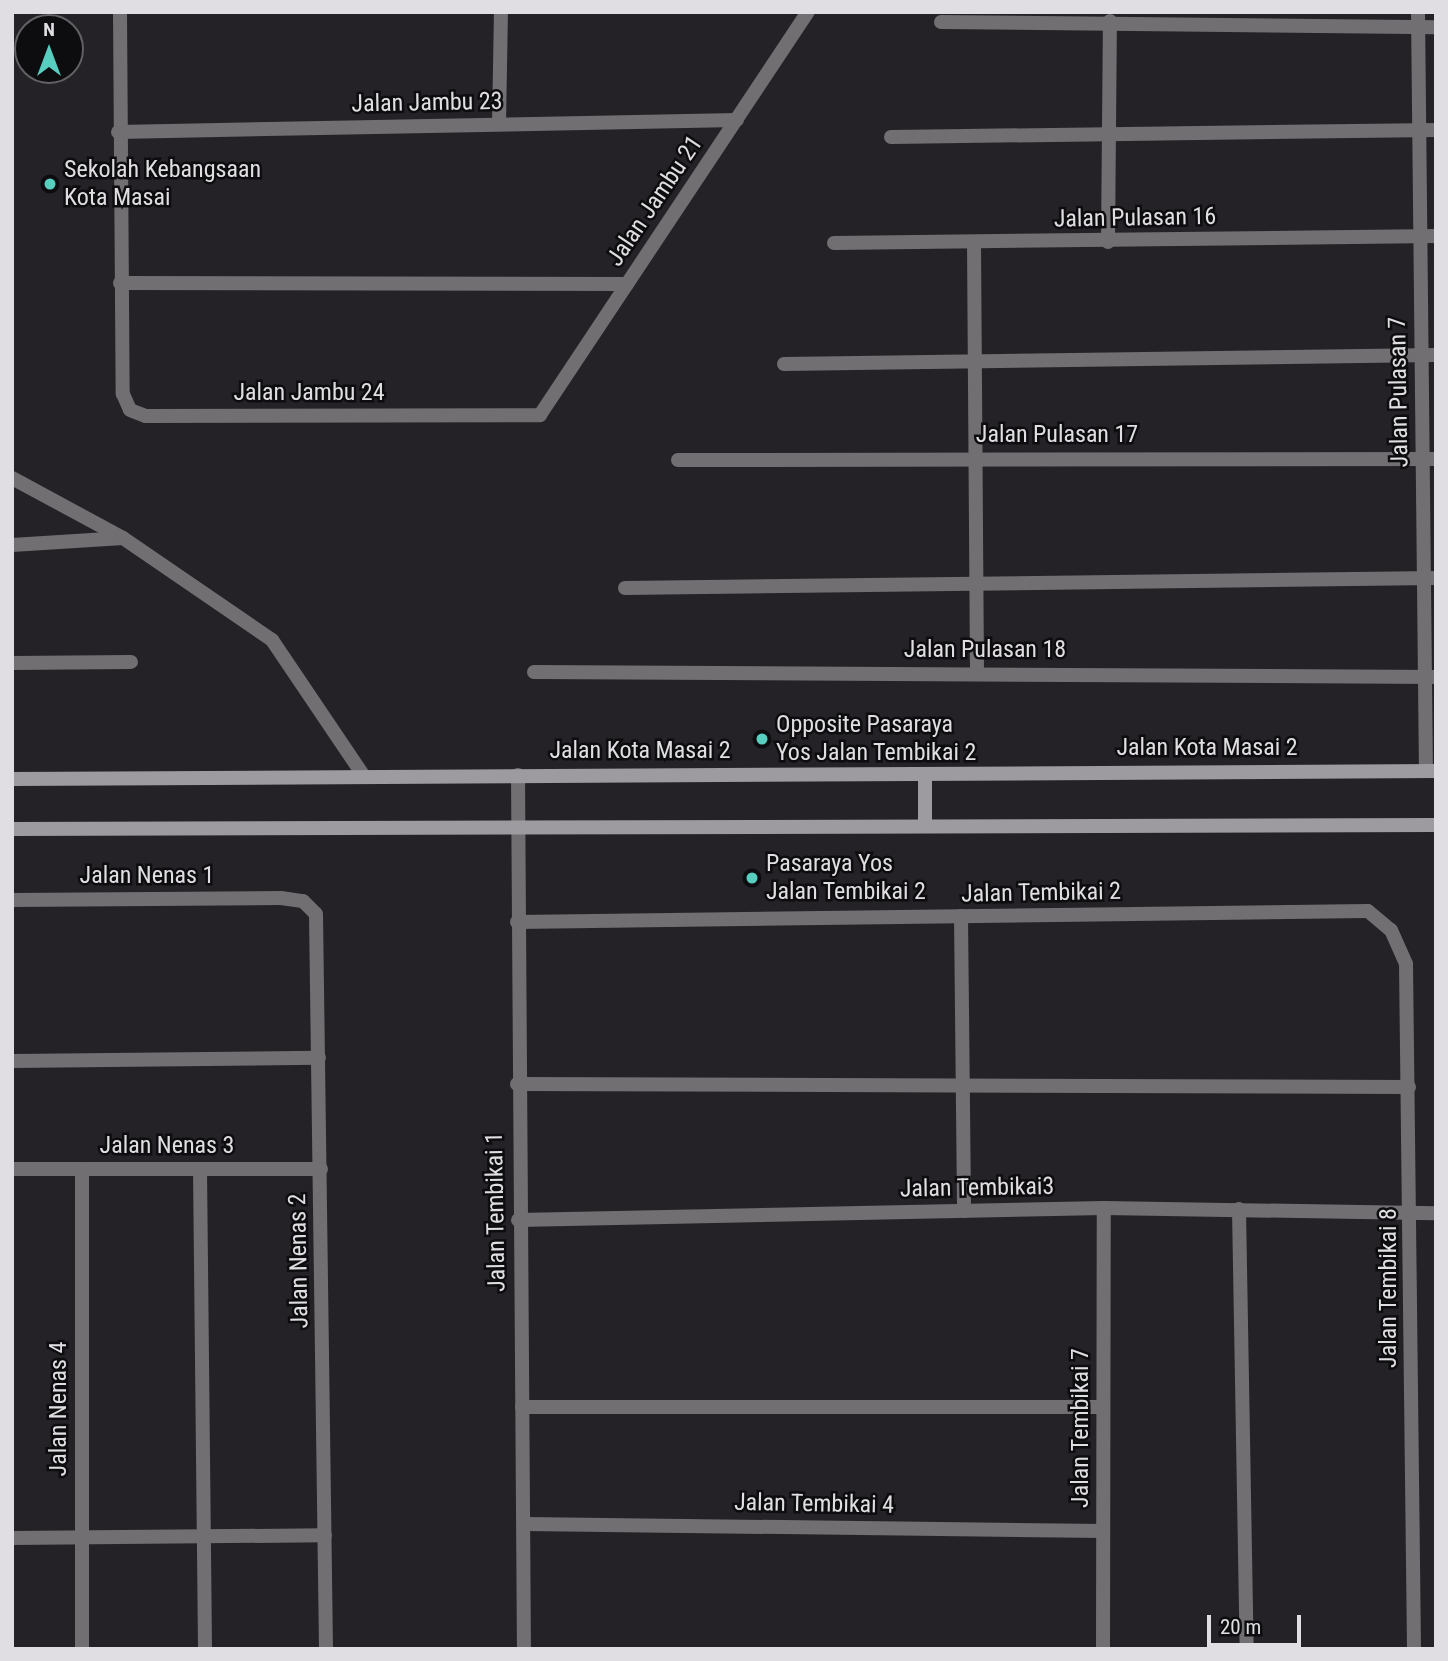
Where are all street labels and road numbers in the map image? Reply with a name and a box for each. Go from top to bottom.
street label: Jalan Jambu 23 [351,87,503,119]
street label: Jalan Jambu 21 [601,130,709,272]
street label: Jalan Pulasan 16 [1054,202,1216,234]
street label: Jalan Pulasan 7 [1383,316,1415,468]
street label: Jalan Jambu 24 [233,379,385,407]
street label: Jalan Pulasan 17 [976,421,1138,449]
street label: Jalan Pulasan 18 [904,636,1066,664]
street label: Jalan Kota Masai 2 [1116,734,1298,762]
street label: Jalan Kota Masai 2 [549,737,731,765]
street label: Jalan Nenas 1 [80,862,214,890]
street label: Jalan Tembikai 2 [961,877,1121,909]
street label: Jalan Nenas 3 [100,1132,234,1160]
street label: Jalan Tembikai 1 [480,1132,512,1292]
street label: Jalan Tembikai3 [899,1172,1055,1204]
street label: Jalan Nenas 2 [283,1193,315,1329]
street label: Jalan Tembikai 8 [1375,1208,1403,1368]
street label: Jalan Nenas 4 [45,1342,73,1476]
street label: Jalan Tembikai 7 [1067,1348,1095,1508]
street label: Jalan Tembikai 4 [734,1488,894,1520]

